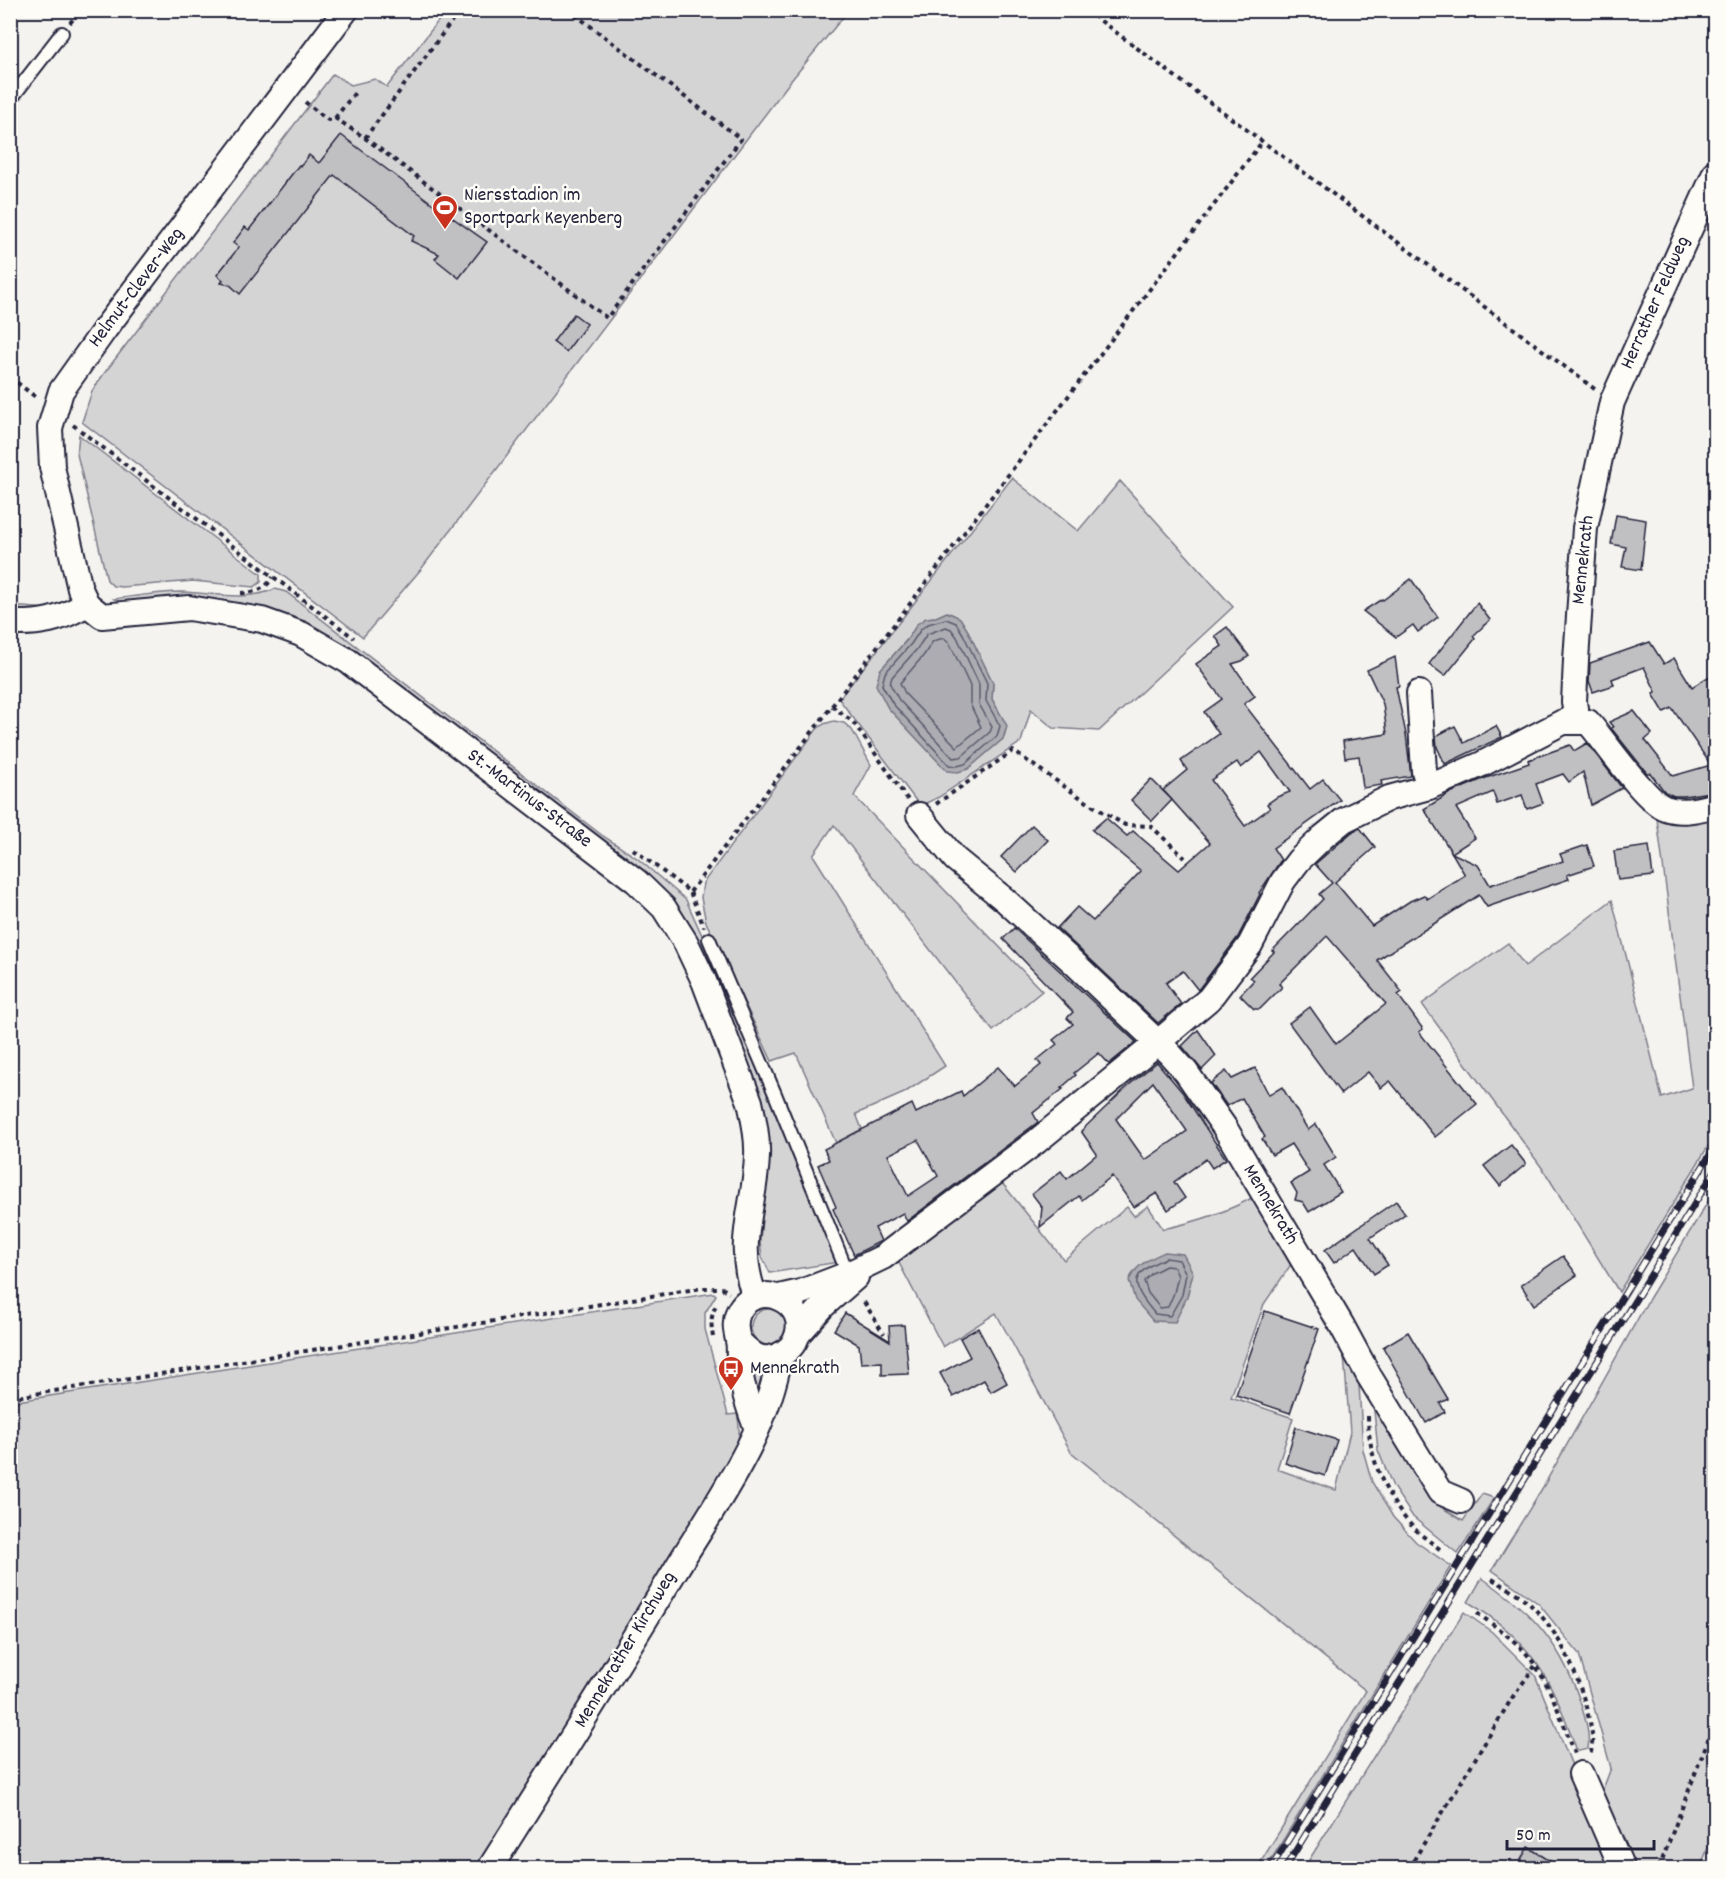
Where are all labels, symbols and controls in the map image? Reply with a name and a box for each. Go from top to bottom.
place label: Niersstadion im Sportpark Keyenberg [464,182,622,233]
sports icon: Niersstadion im Sportpark Keyenberg [430,193,460,231]
street label: Helmut-Clever-Weg [82,222,192,354]
street label: Herrather Feldweg [1614,232,1698,374]
street label: Mennekrath [1565,514,1603,606]
street label: St.-Martinus-Straße [461,743,598,856]
street label: Mennekrath [1235,1159,1305,1251]
bus stop icon: Mennekrath [716,1354,746,1392]
place label: Mennekrath [750,1355,839,1383]
street label: Mennekrather Kirchweg [568,1566,684,1734]
scale bar [1507,1813,1654,1851]
text: 50 m [1516,1824,1551,1849]

